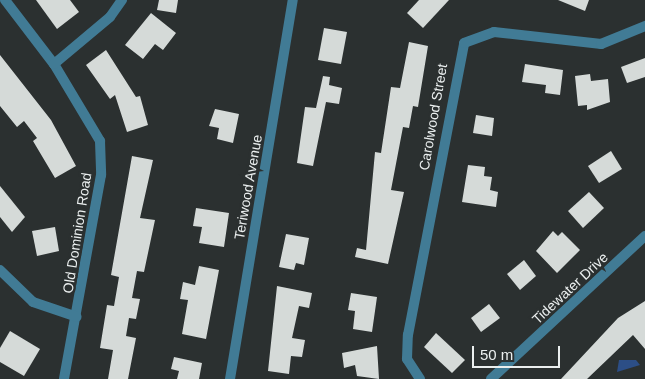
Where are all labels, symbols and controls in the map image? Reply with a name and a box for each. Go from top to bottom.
street label: Carolwood Street [415,62,451,172]
street label: Teriwood Avenue [230,133,266,241]
street label: Old Dominion Road [59,171,95,295]
street label: Tidewater Drive [529,249,611,327]
scale bar [475,336,562,368]
text: 50 m [480,346,513,363]

